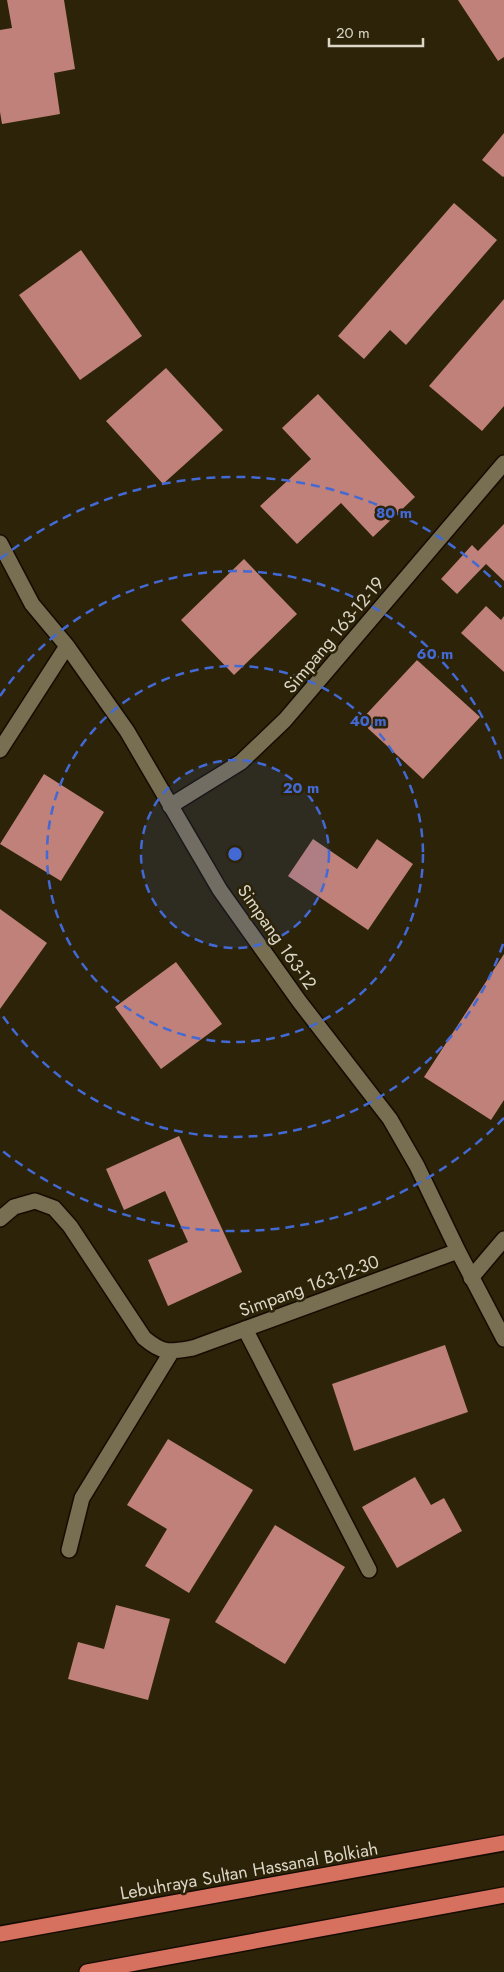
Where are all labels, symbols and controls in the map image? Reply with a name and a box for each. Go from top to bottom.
scale bar [329,15,423,47]
text: 20 m [336,22,370,44]
text: 80 m [376,502,412,524]
street label: Simpang 163-12-19 [277,571,391,699]
text: 60 m [417,643,453,665]
text: 40 m [349,710,387,732]
text: 20 m [283,777,319,799]
centre of rings [226,845,244,863]
street label: Simpang 163-12 [231,879,323,995]
street label: Simpang 163-12-30 [235,1249,383,1323]
street label: Lebuhraya Sultan Hassanal Bolkiah [118,1835,380,1907]

